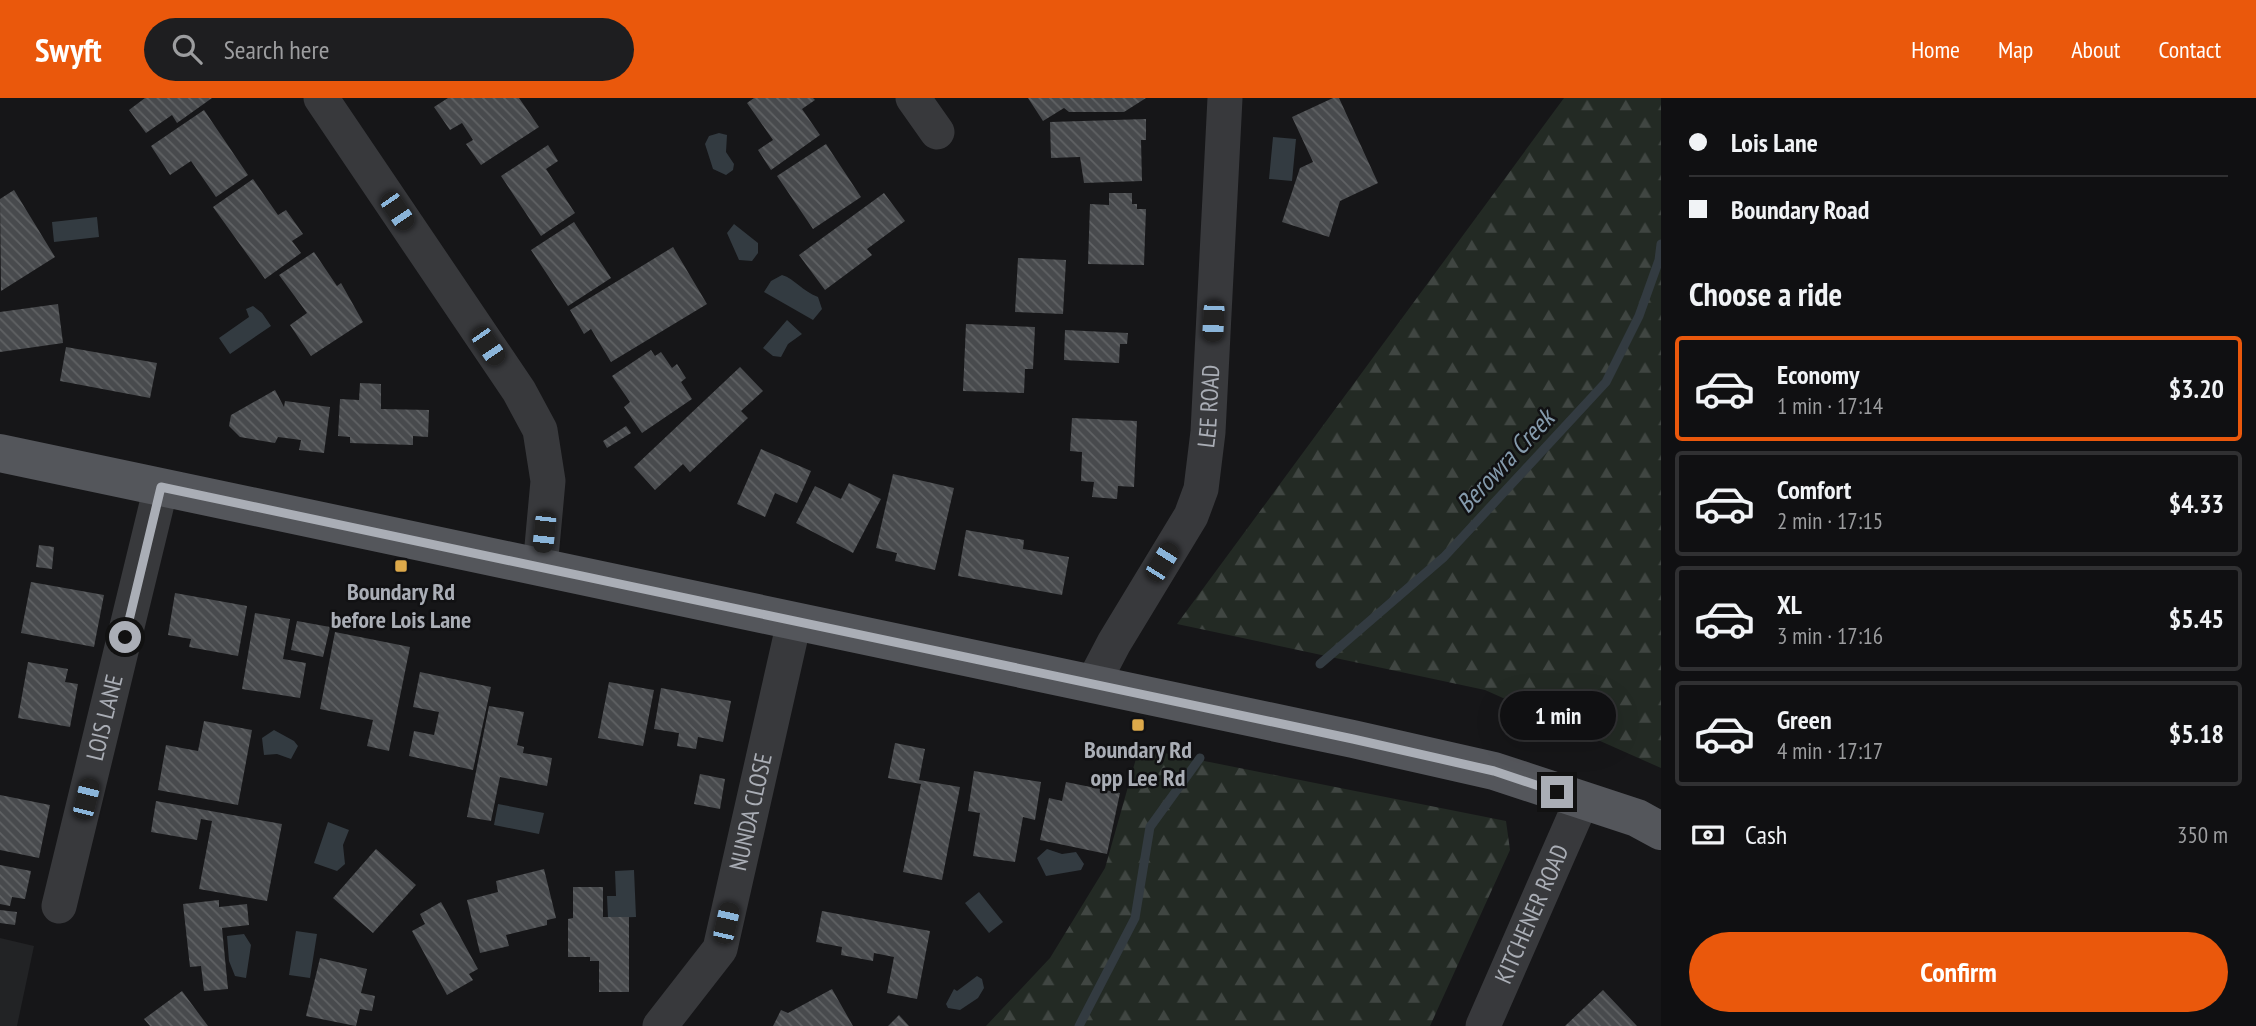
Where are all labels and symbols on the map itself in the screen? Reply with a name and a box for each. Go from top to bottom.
car [377,188,418,234]
car [1202,299,1225,343]
car [468,323,509,369]
street label: LEE ROAD [1190,364,1226,449]
water label: Berowra Creek [1448,400,1563,519]
car [532,510,557,554]
car [1142,539,1183,585]
marker: Boundary Rd before Lois Lane [393,558,409,574]
place label: Boundary Rd before Lois Lane [331,576,471,635]
route start [109,621,141,653]
street label: LOIS LANE [79,671,130,764]
callout: 1 min [1499,690,1615,740]
marker: Boundary Rd opp Lee Rd [1130,717,1146,733]
place label: Boundary Rd opp Lee Rd [1084,734,1192,793]
street label: NUNDA CLOSE [722,750,779,874]
car [71,776,102,822]
route end [1541,776,1573,808]
street label: KITCHENER ROAD [1487,840,1576,988]
car [712,900,741,946]

